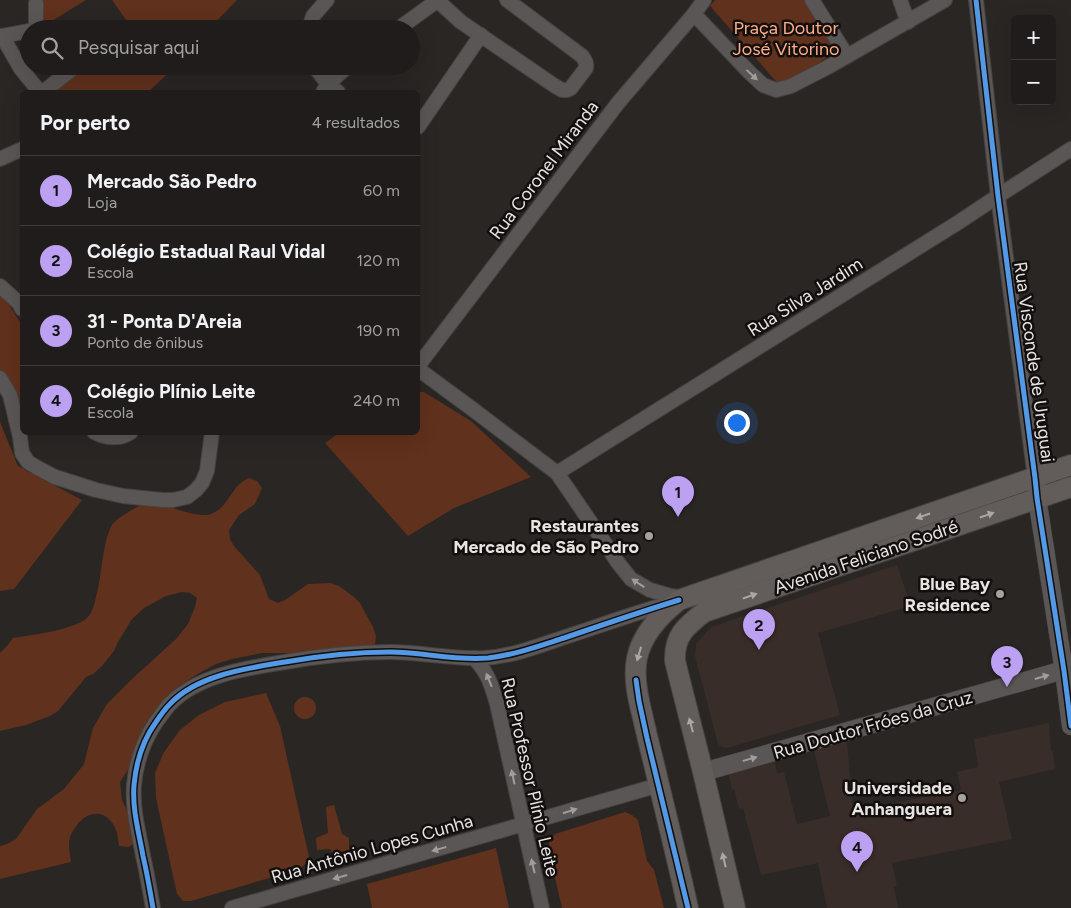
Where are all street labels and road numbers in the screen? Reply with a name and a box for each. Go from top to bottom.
street label: Rua Coronel Miranda [485,96,603,244]
street label: Rua Silva Jardim [743,253,867,341]
street label: Rua Visconde de Uruguai [1009,260,1059,464]
street label: Avenida Feliciano Sodré [771,515,961,599]
street label: Rua Professor Plínio Leite [496,675,564,879]
street label: Rua Doutor Fróes da Cruz [771,686,975,764]
street label: Rua Antônio Lopes Cunha [269,810,475,888]

